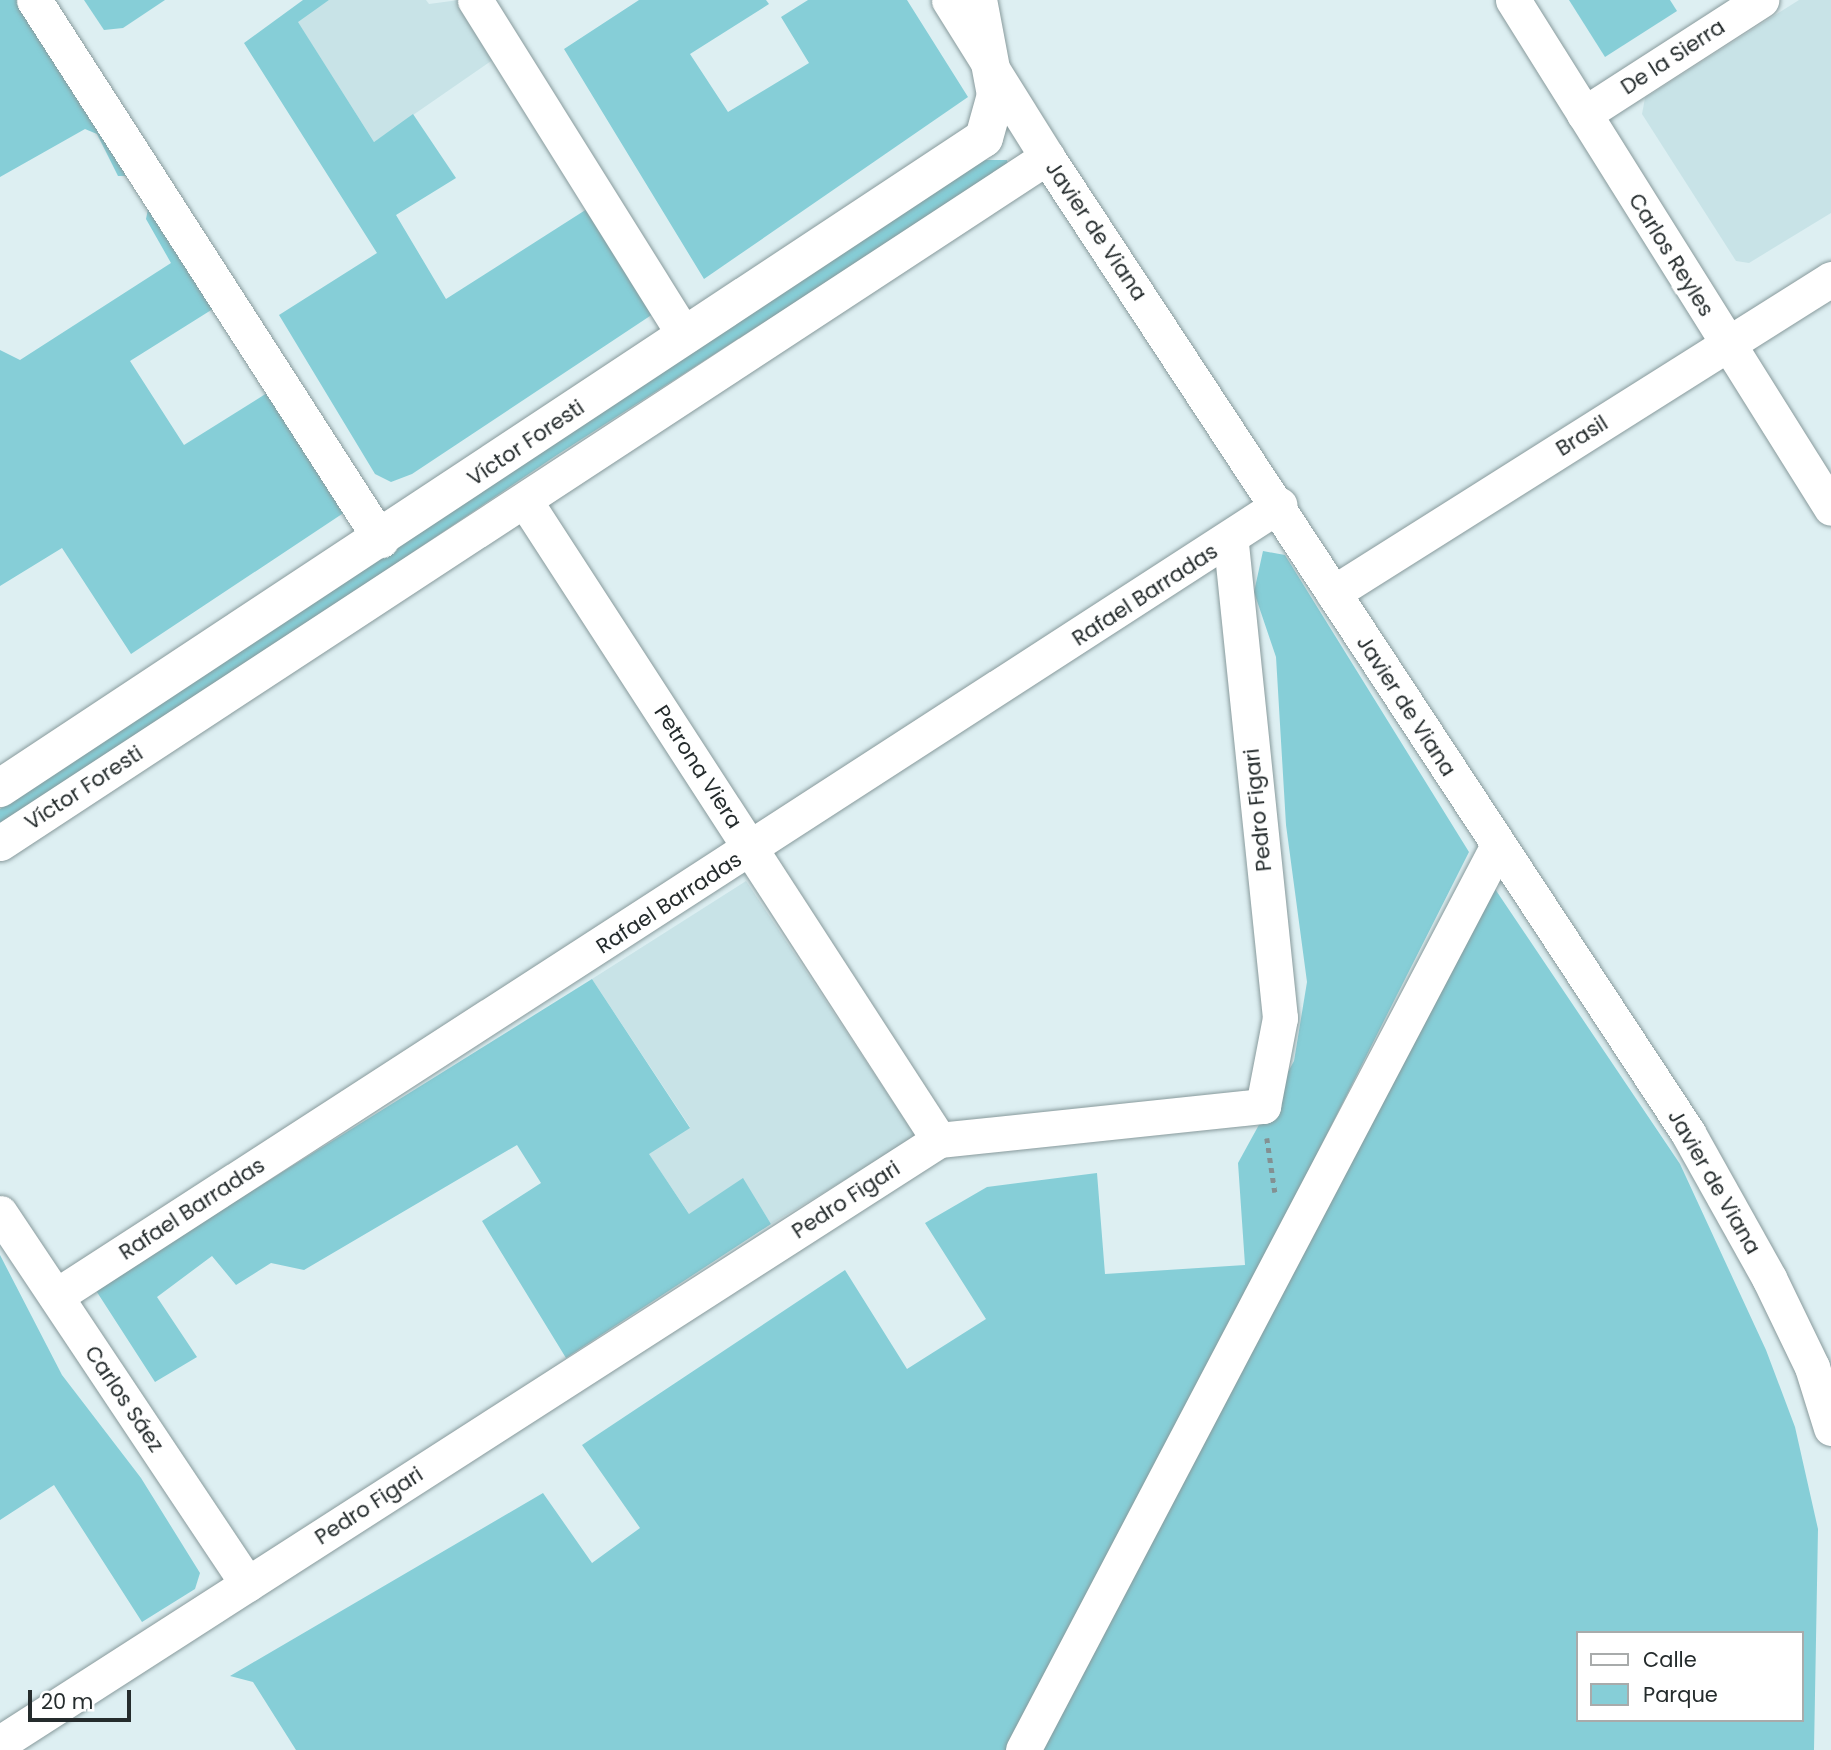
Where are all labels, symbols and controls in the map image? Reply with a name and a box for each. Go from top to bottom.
street label: De la Sierra [1616,14,1730,100]
street label: Javier de Viana [1040,156,1152,306]
street label: Carlos Reyles [1623,189,1719,321]
street label: Víctor Foresti [463,395,589,491]
street label: Brasil [1551,410,1613,462]
street label: Rafael Barradas [1068,539,1222,651]
street label: Javier de Viana [1351,631,1461,781]
street label: Petrona Viera [649,701,747,833]
street label: Víctor Foresti [20,741,148,835]
street label: Pedro Figari [1239,747,1277,873]
street label: Rafael Barradas [592,847,746,959]
street label: Javier de Viana [1662,1105,1766,1259]
street label: Rafael Barradas [115,1153,269,1265]
street label: Pedro Figari [787,1156,905,1244]
street label: Carlos Sáez [79,1341,169,1457]
street label: Pedro Figari [310,1462,428,1550]
legend [1576,1631,1803,1722]
text: Calle [1643,1645,1697,1674]
scale bar [32,1676,135,1720]
text: Parque [1643,1680,1718,1709]
text: 20 m [41,1687,94,1716]

